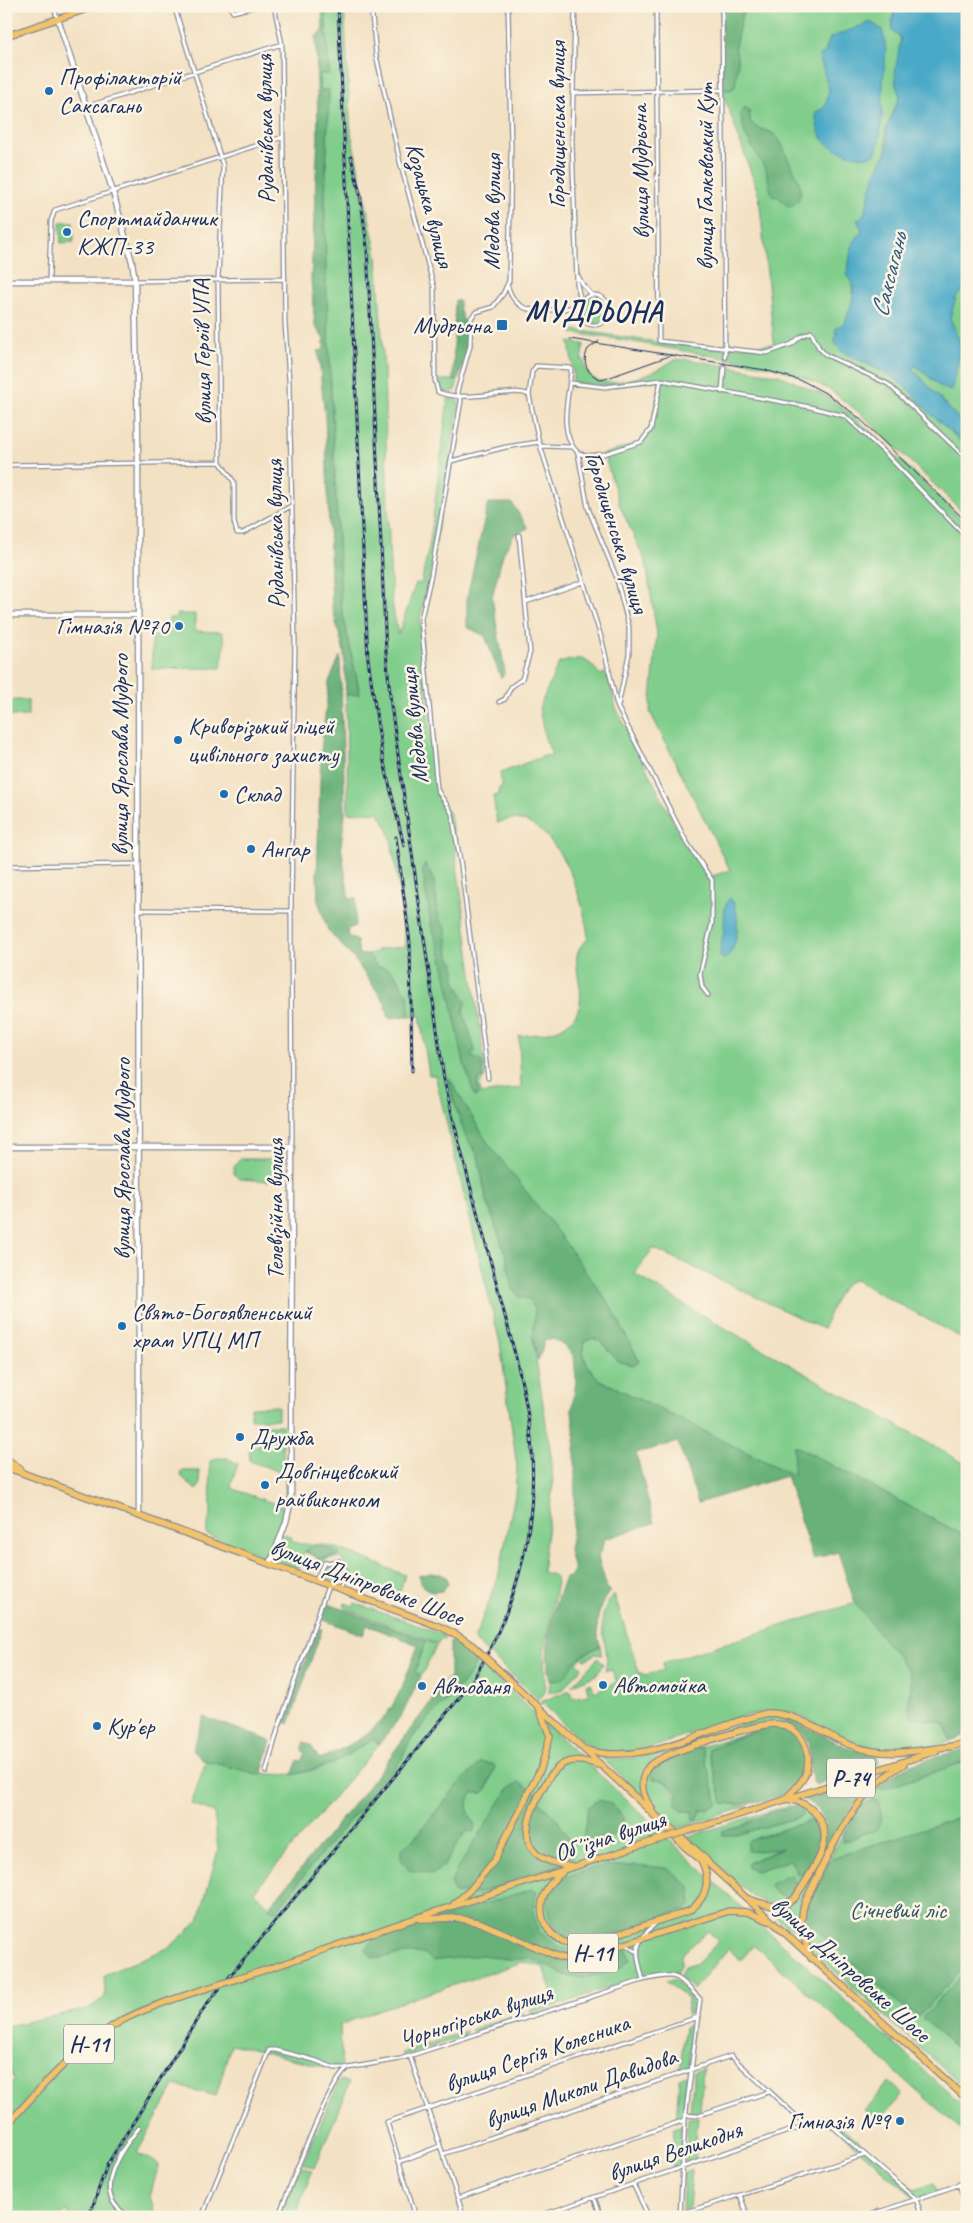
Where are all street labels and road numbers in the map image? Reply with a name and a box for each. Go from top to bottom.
street label: Городищенська вулиця [542,40,572,209]
street label: Руданівська вулиця [249,53,281,204]
street label: вулиця Галковський Кут [690,82,720,270]
street label: вулиця Мудрьона [624,102,656,239]
street label: Козацька вулиця [398,139,461,273]
street label: Медова вулиця [476,152,508,270]
street label: вулиця Героїв УПА [186,278,218,425]
street label: Городищенська вулиця [578,448,656,618]
street label: Руданівська вулиця [259,458,291,609]
street label: вулиця Ярослава Мудрого [105,653,135,856]
street label: Медова вулиця [393,665,435,785]
street label: вулиця Ярослава Мудрого [107,1057,137,1260]
street label: Телевізійна вулиця [260,1137,291,1279]
street label: вулиця Дніпровське Шосе [266,1531,470,1633]
road number: Р-74 [827,1759,875,1798]
street label: Обʼїзна вулиця [551,1804,671,1869]
street label: вулиця Дніпровське Шосе [765,1890,939,2050]
road number: Н-11 [568,1934,618,1972]
street label: Чорногірська вулиця [396,1977,557,2055]
street label: вулиця Сергія Колесника [441,2007,634,2099]
road number: Н-11 [64,2025,114,2064]
street label: вулиця Миколи Давидова [481,2041,682,2135]
street label: вулиця Великодня [604,2114,747,2188]

